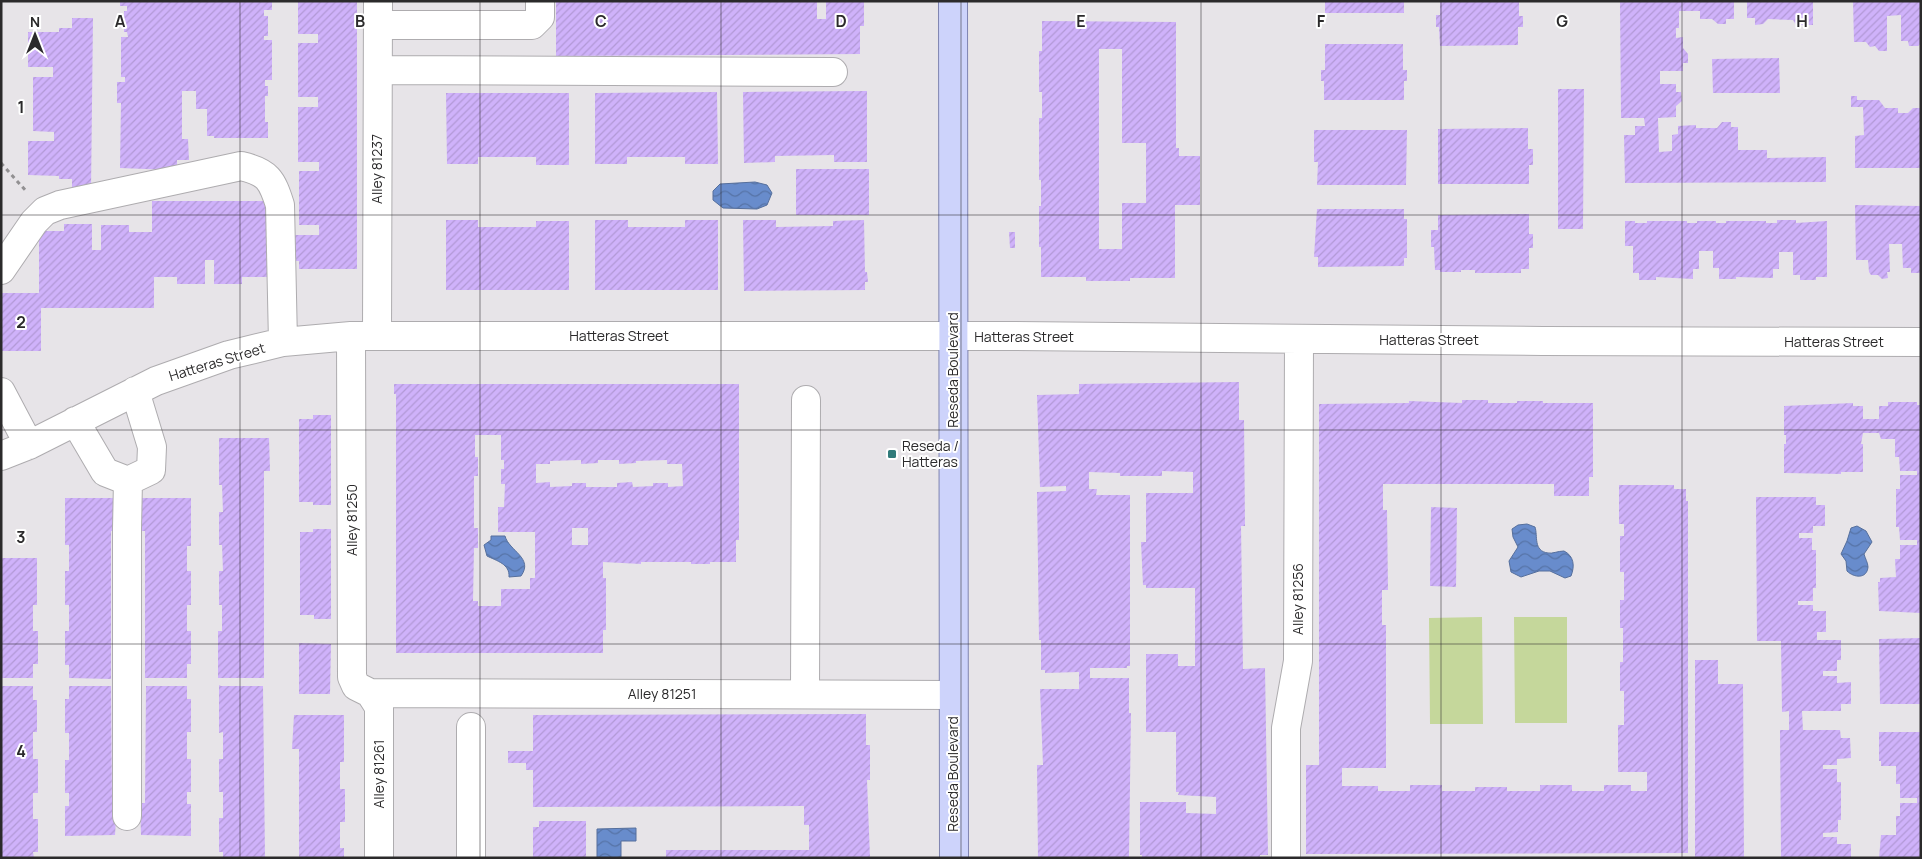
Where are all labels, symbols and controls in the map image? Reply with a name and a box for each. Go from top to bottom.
north arrow [10,10,60,60]
text: A [115,10,126,32]
text: B [355,10,365,32]
text: C [595,10,607,32]
text: D [835,10,847,32]
text: E [1076,10,1086,32]
text: F [1317,10,1326,32]
text: G [1556,10,1568,32]
text: H [1796,10,1808,32]
text: N [30,12,40,31]
text: 1 [17,96,25,118]
street label: Alley 81237 [367,134,386,204]
text: 2 [16,311,26,333]
street label: Reseda Boulevard [943,312,962,428]
street label: Hatteras Street [569,326,669,345]
street label: Hatteras Street [974,327,1074,346]
street label: Hatteras Street [1379,330,1479,349]
street label: Hatteras Street [1784,332,1884,351]
street label: Hatteras Street [166,338,268,385]
place label: Reseda / Hatteras [902,436,959,471]
marker: Reseda / Hatteras [886,448,898,460]
street label: Alley 81250 [342,484,361,556]
text: 3 [16,526,26,548]
street label: Alley 81256 [1288,563,1307,635]
street label: Alley 81251 [628,684,696,703]
street label: Reseda Boulevard [943,716,962,832]
street label: Alley 81261 [369,739,388,809]
text: 4 [16,740,26,762]

